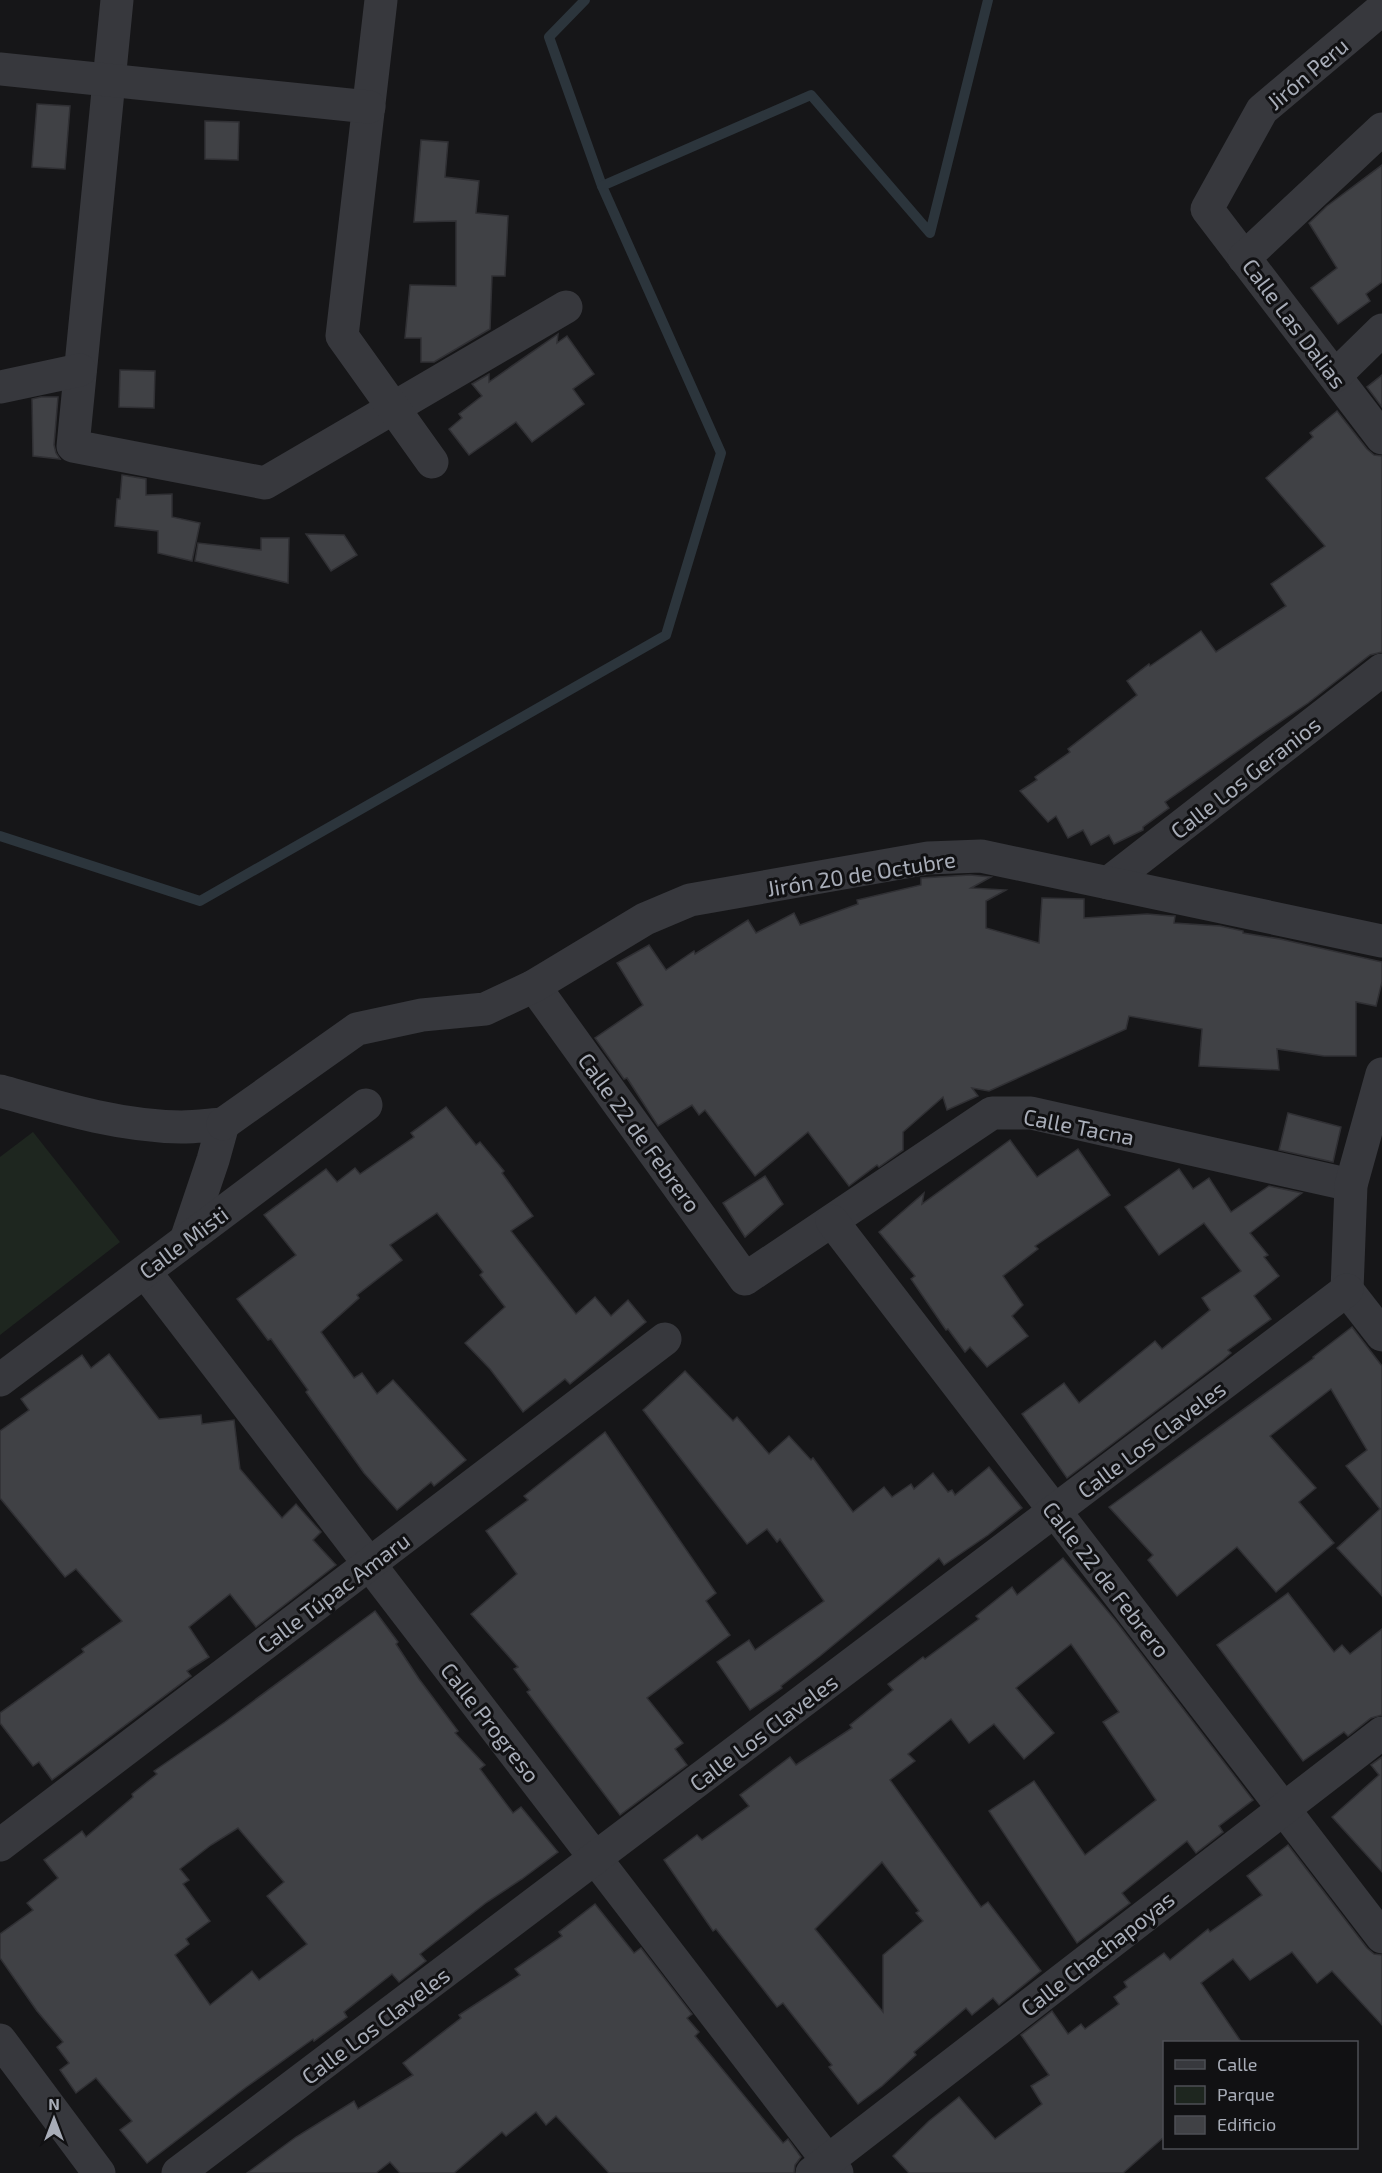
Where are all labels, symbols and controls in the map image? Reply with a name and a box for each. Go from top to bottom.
street label: Jirón Peru [1261,32,1353,114]
street label: Calle Las Dalias [1238,253,1352,393]
street label: Calle Los Geranios [1165,711,1325,843]
street label: Jirón 20 de Octubre [765,845,957,901]
street label: Calle 22 de Febrero [573,1047,707,1217]
street label: Calle Tacna [1021,1103,1137,1149]
street label: Calle Misti [134,1200,232,1284]
street label: Calle Los Claveles [1072,1375,1230,1503]
street label: Calle 22 de Febrero [1038,1496,1176,1662]
street label: Calle Túpac Amaru [252,1526,414,1658]
street label: Calle Progreso [436,1657,546,1787]
street label: Calle Los Claveles [684,1668,842,1796]
street label: Calle Chachapoyas [1015,1885,1179,2021]
street label: Calle Los Claveles [296,1961,454,2089]
legend [1163,2041,1358,2149]
text: Calle [1217,2053,1258,2075]
text: Parque [1217,2083,1275,2105]
north arrow [24,2089,84,2149]
text: N [48,2094,60,2113]
text: Edificio [1217,2113,1276,2135]

